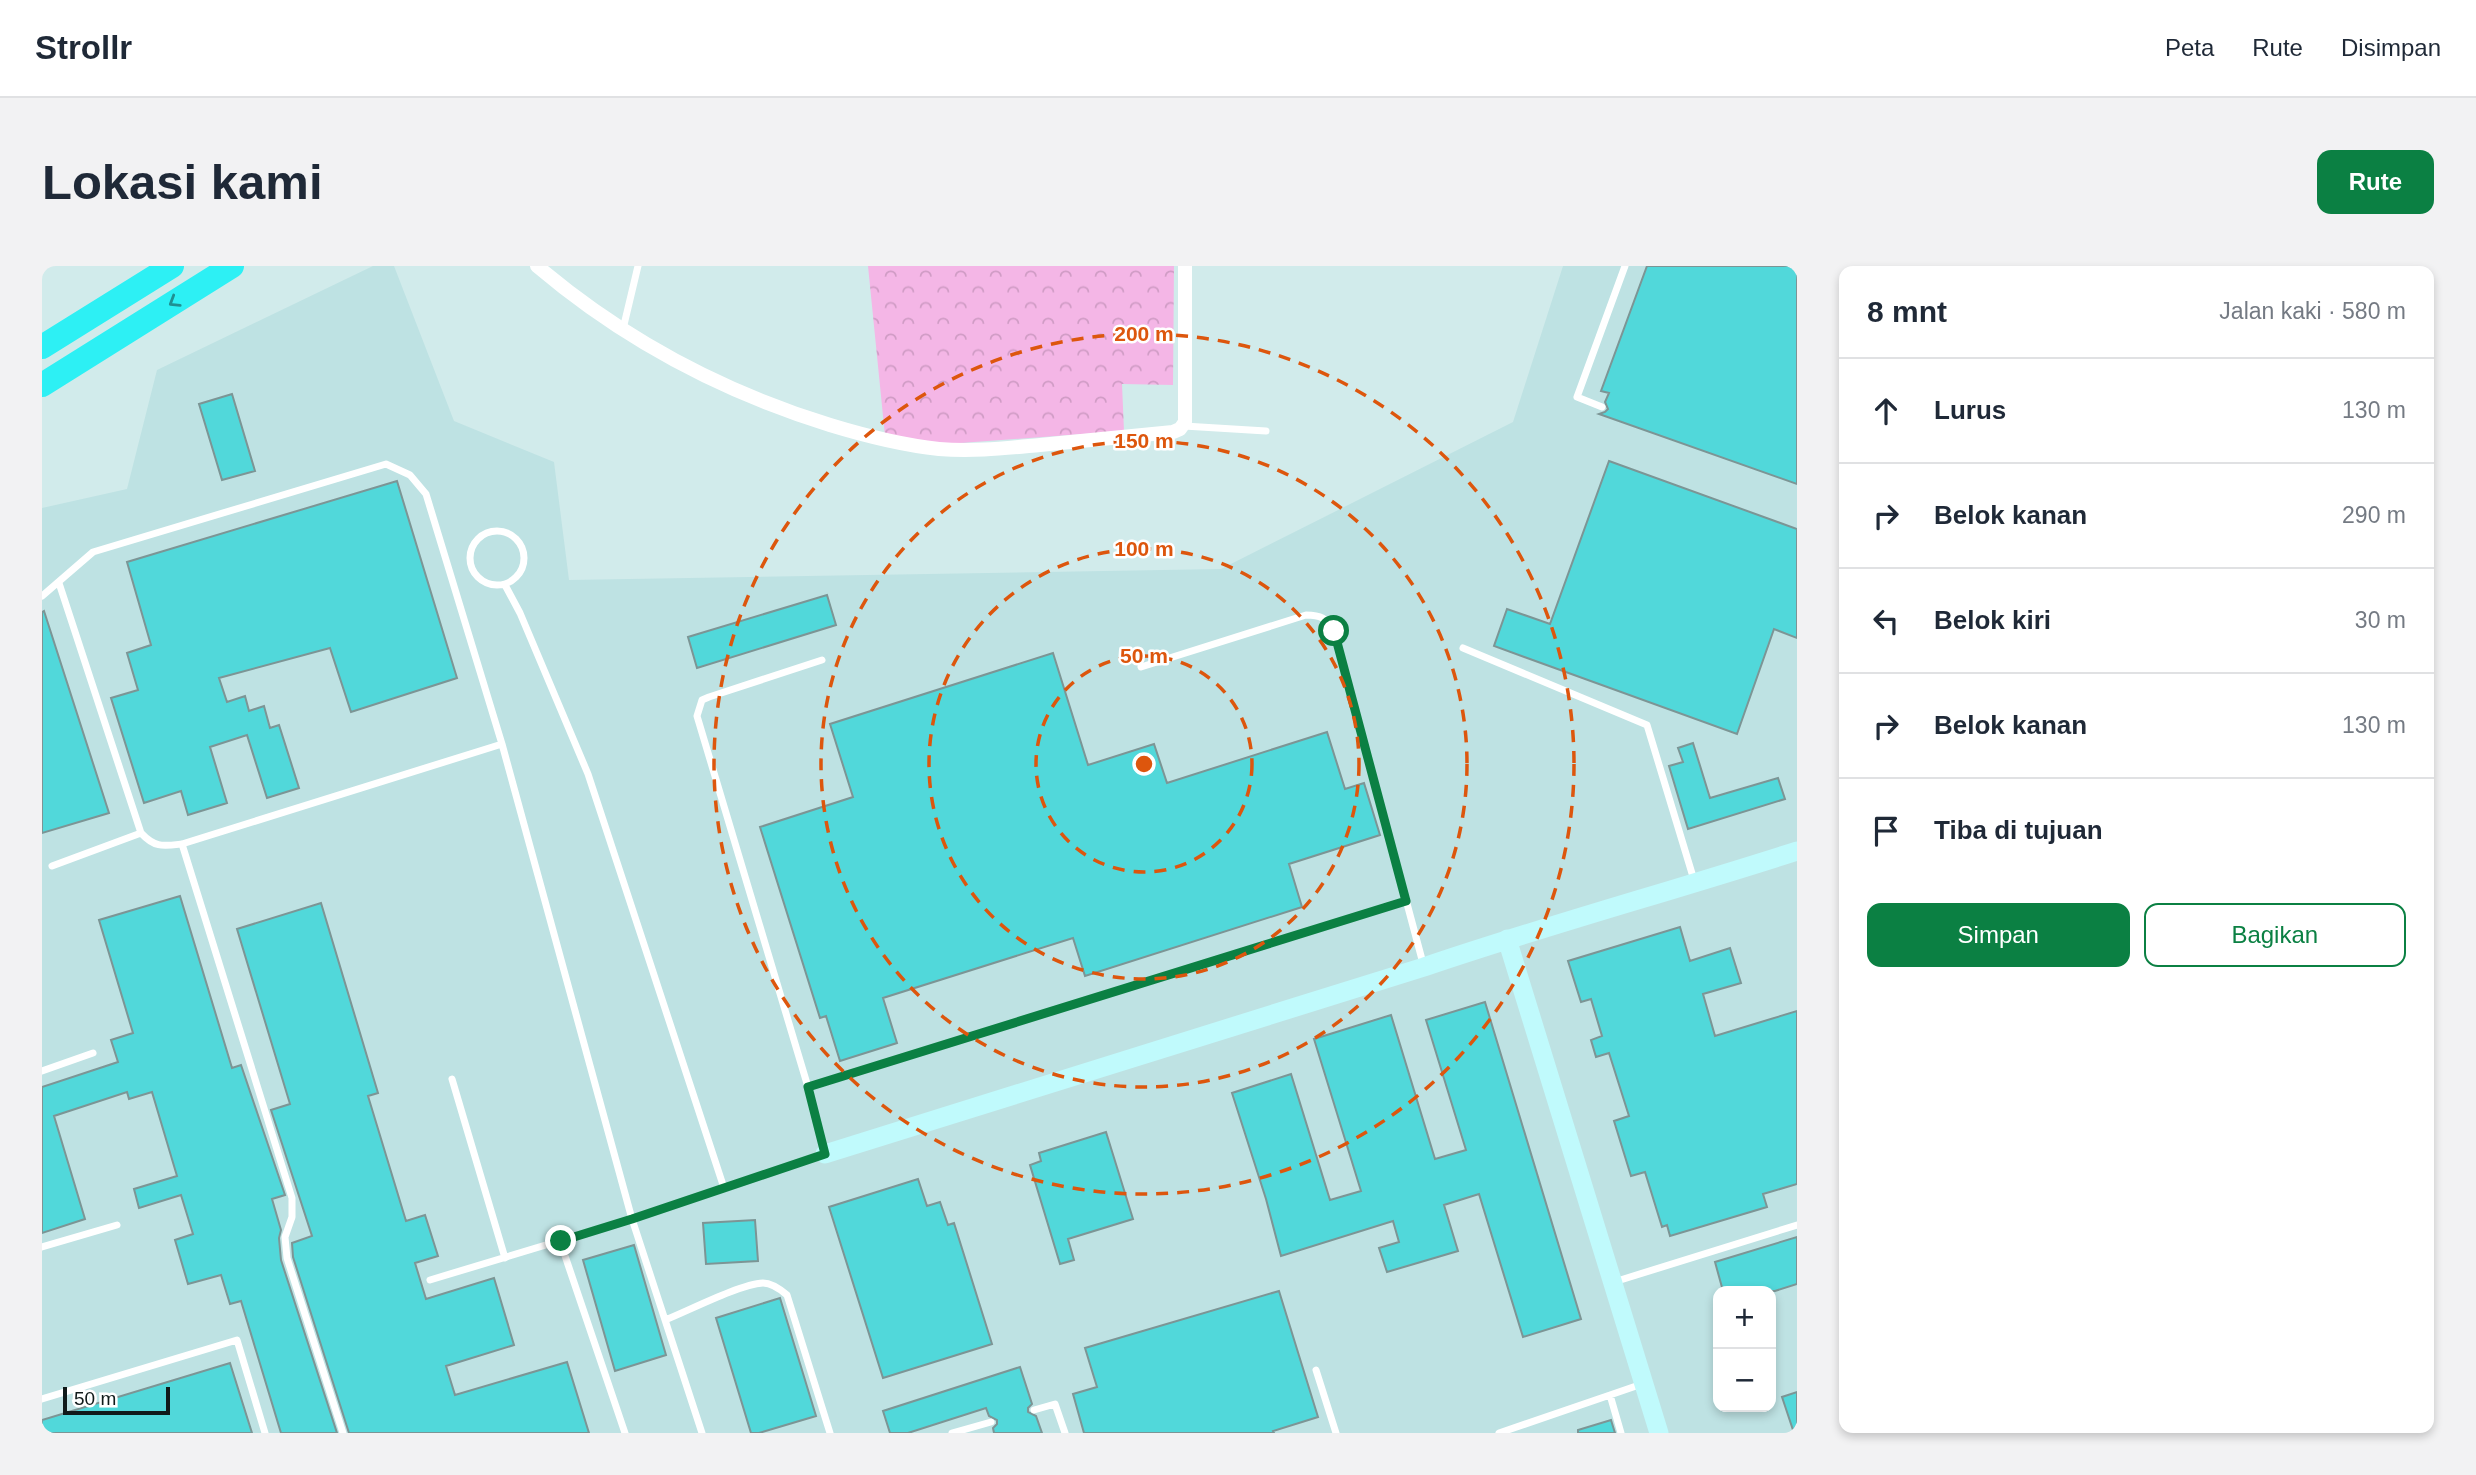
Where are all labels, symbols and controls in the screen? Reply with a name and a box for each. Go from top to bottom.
text: Strollr [35,29,132,66]
text: Peta [2165,34,2214,61]
text: Rute [2252,34,2303,61]
text: Disimpan [2341,34,2441,61]
button: Rute [2317,150,2434,214]
text: Lokasi kami [42,155,323,209]
one-way arrow [169,294,182,307]
text: 8 mnt [1867,295,1947,328]
text: Jalan kaki · 580 m [2219,298,2406,324]
text: 200 m [1114,322,1174,345]
icon: ahead [1867,392,1905,430]
text: Lurus [1934,395,2006,425]
text: 130 m [2342,397,2406,423]
text: 150 m [1114,429,1174,452]
icon: right [1867,497,1905,535]
text: Belok kanan [1934,500,2087,530]
text: 290 m [2342,502,2406,528]
text: 100 m [1114,537,1174,560]
icon: left [1867,602,1905,640]
text: Belok kiri [1934,605,2051,635]
text: 30 m [2355,607,2406,633]
route start [1318,615,1349,646]
text: 50 m [1120,644,1168,667]
icon: right [1867,707,1905,745]
text: Belok kanan [1934,710,2087,740]
text: 130 m [2342,712,2406,738]
centre of rings [1132,752,1156,776]
icon: arrive [1867,812,1905,850]
text: Tiba di tujuan [1934,815,2103,845]
button: Simpan [1867,903,2130,967]
button: Bagikan [2144,903,2406,967]
route end [545,1225,576,1256]
map controls [1713,1286,1776,1412]
button: + [1713,1286,1776,1349]
button: − [1713,1349,1776,1412]
scale bar [63,1384,170,1416]
text: 50 m [74,1388,116,1409]

